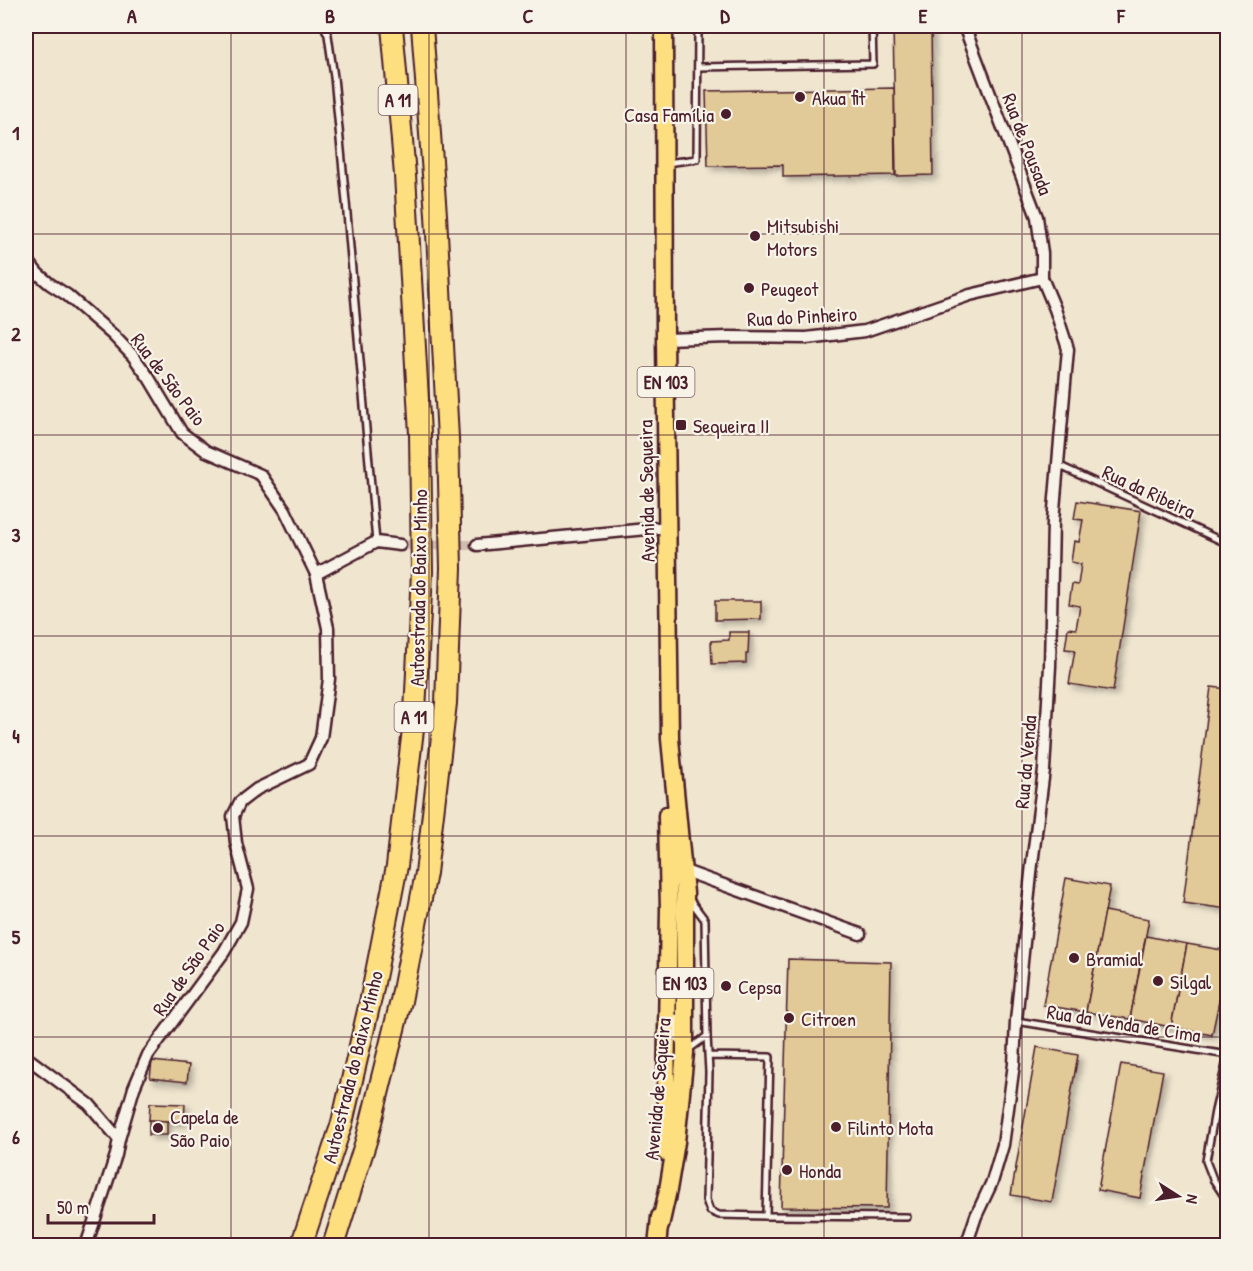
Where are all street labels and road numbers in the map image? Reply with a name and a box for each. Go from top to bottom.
road number: A 11 [378,85,418,115]
street label: Rua de Pousada [996,89,1060,199]
street label: Rua do Pinheiro [747,300,857,332]
street label: Rua de São Paio [125,327,213,431]
road number: EN 103 [638,367,694,397]
street label: Avenida de Sequeira [631,420,661,562]
street label: Rua da Ribeira [1098,458,1200,524]
street label: Autoestrada do Baixo Minho [403,489,433,687]
road number: A 11 [394,702,434,732]
street label: Rua da Venda [1007,714,1043,810]
street label: Rua de São Paio [146,915,230,1021]
street label: Autoestrada do Baixo Minho [315,968,389,1166]
road number: EN 103 [656,968,714,998]
street label: Rua da Venda de Cima [1045,998,1203,1049]
street label: Avenida de Sequeira [637,1017,677,1161]

